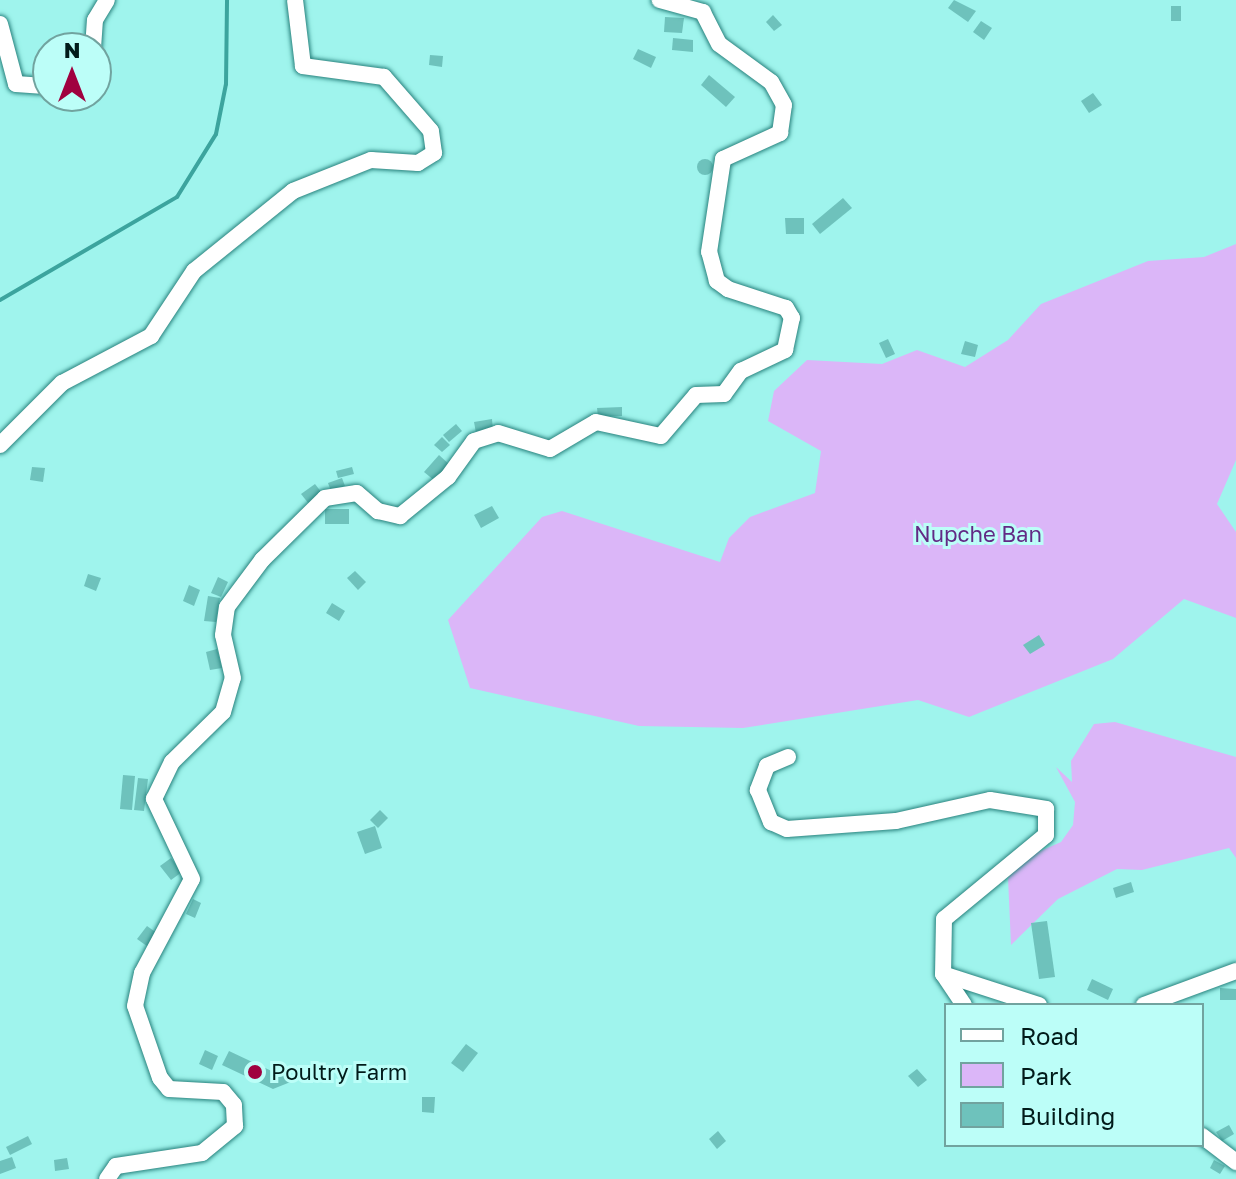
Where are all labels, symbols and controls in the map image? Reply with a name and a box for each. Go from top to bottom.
north arrow [32,32,112,112]
text: N [64,36,80,63]
park label: Nupche Ban [914,521,1042,547]
legend [944,1003,1204,1147]
text: Road [1020,1021,1079,1050]
place label: Poultry Farm [271,1059,407,1085]
text: Park [1020,1061,1072,1090]
marker: Poultry Farm [246,1063,264,1081]
text: Building [1020,1101,1115,1130]

